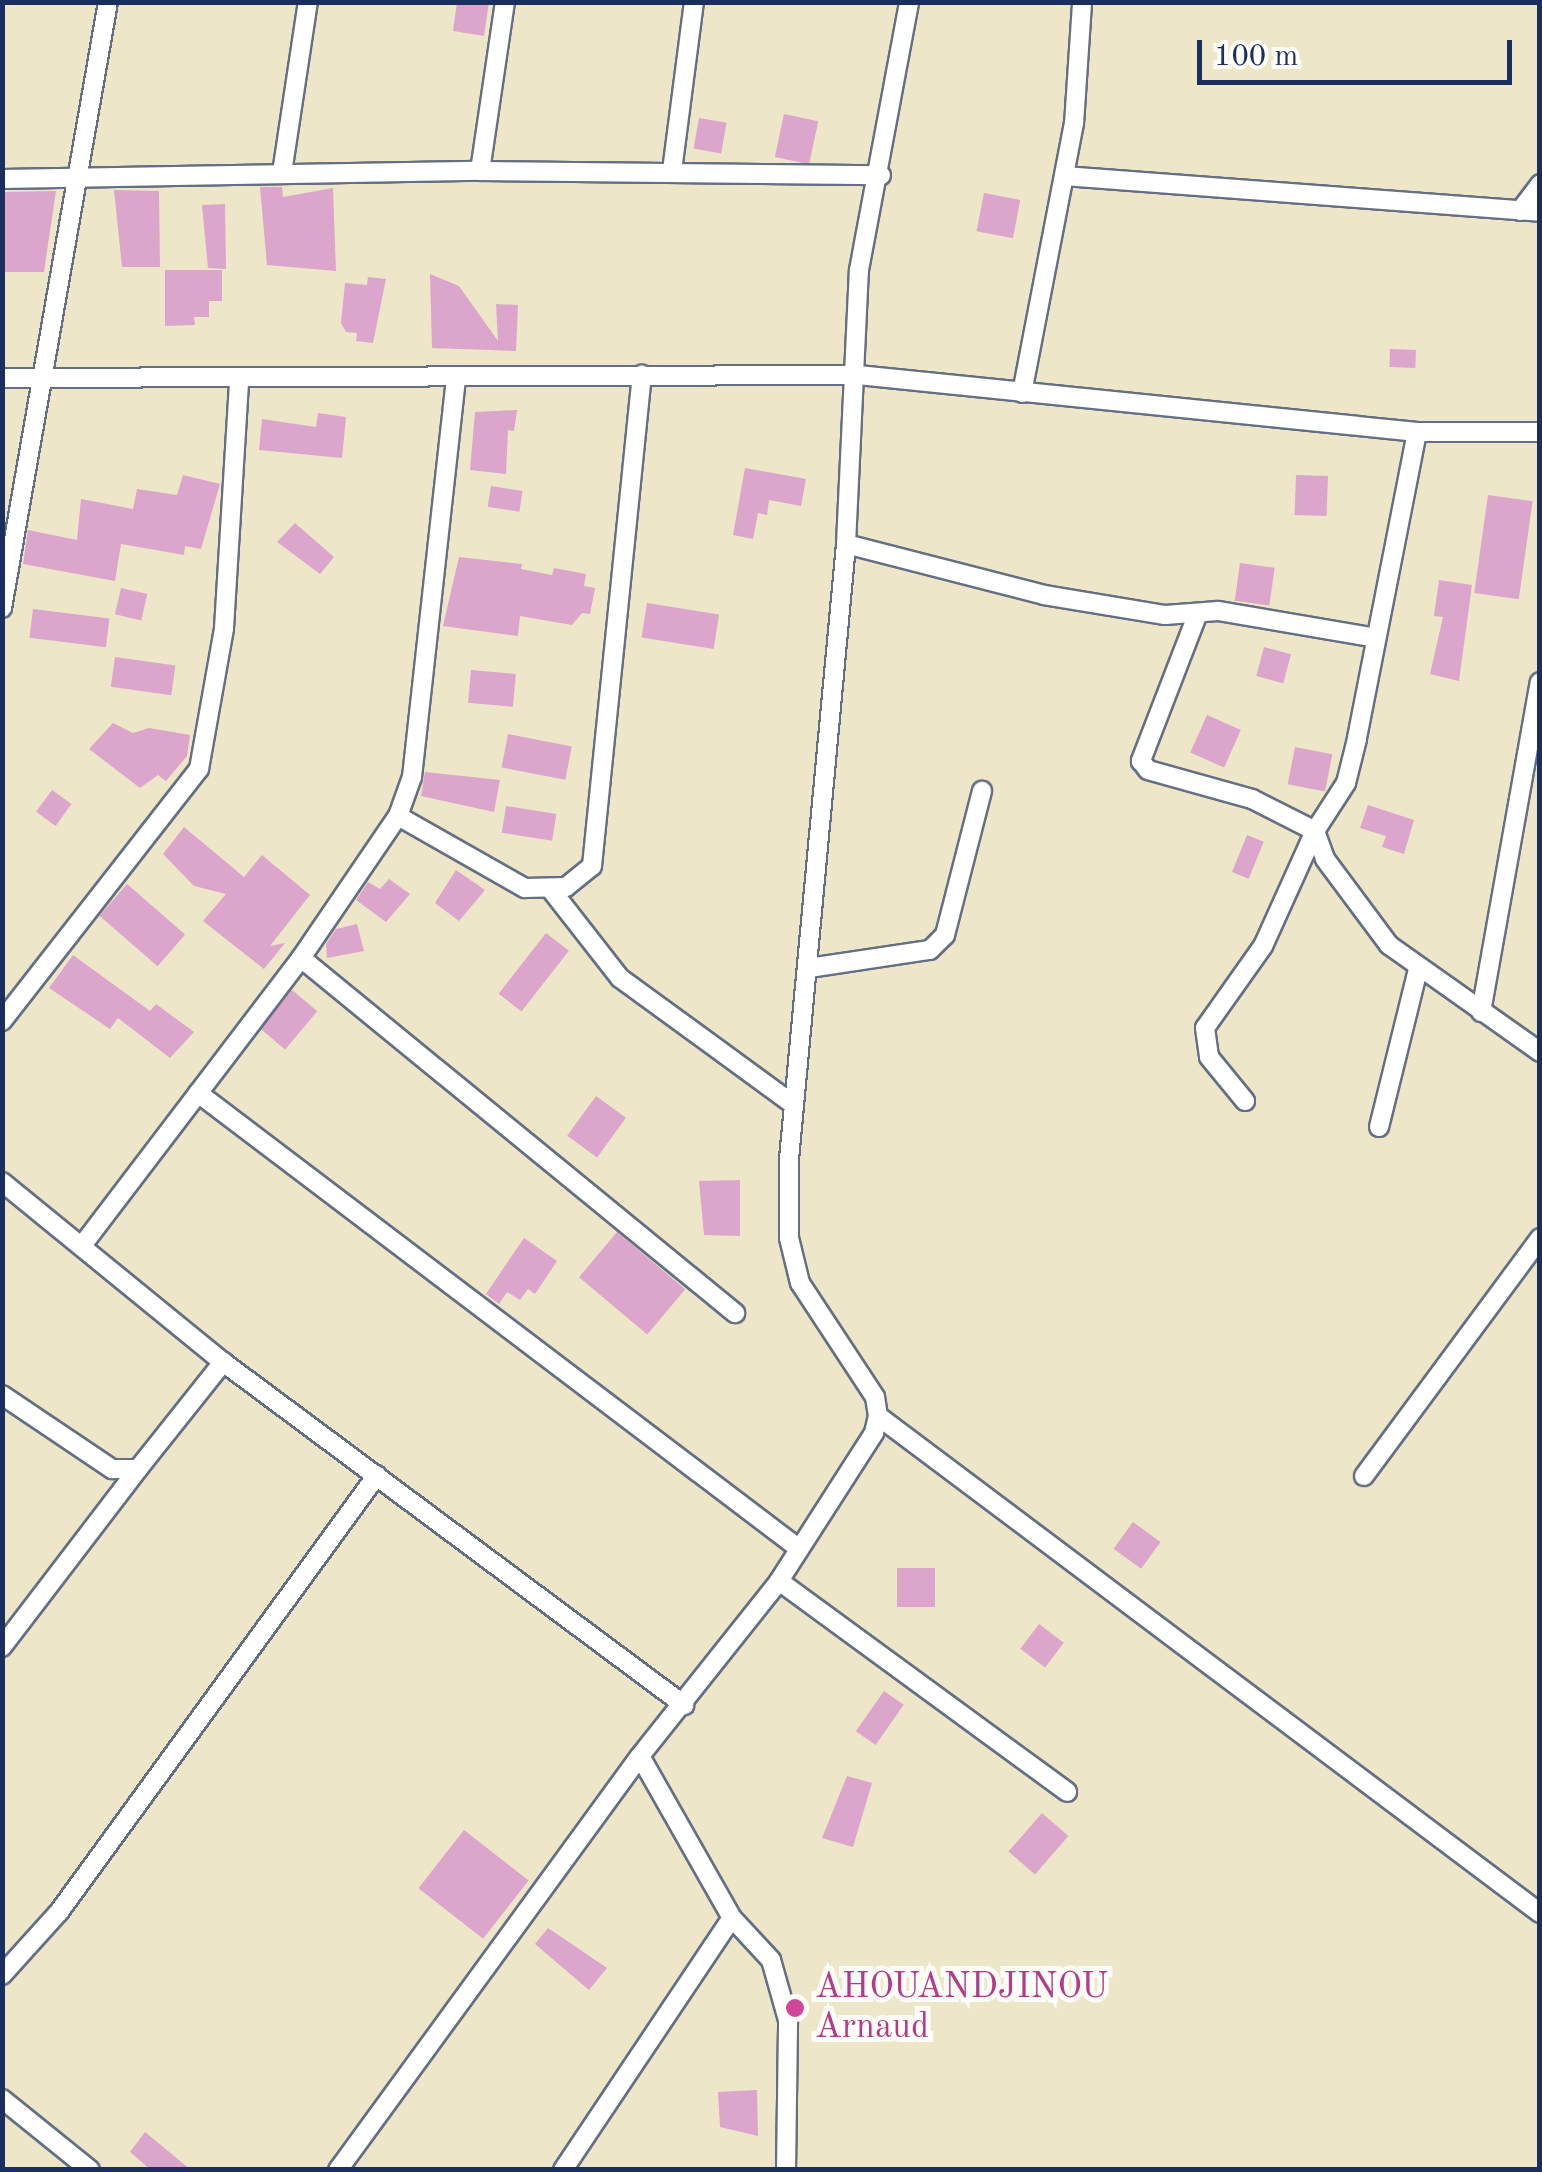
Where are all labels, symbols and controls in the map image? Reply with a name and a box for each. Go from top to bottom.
scale bar [1202,20,1517,82]
text: 100 m [1214,42,1298,72]
place label: AHOUANDJINOU Arnaud [815,1967,1108,2049]
marker: AHOUANDJINOU Arnaud [784,1997,806,2019]

